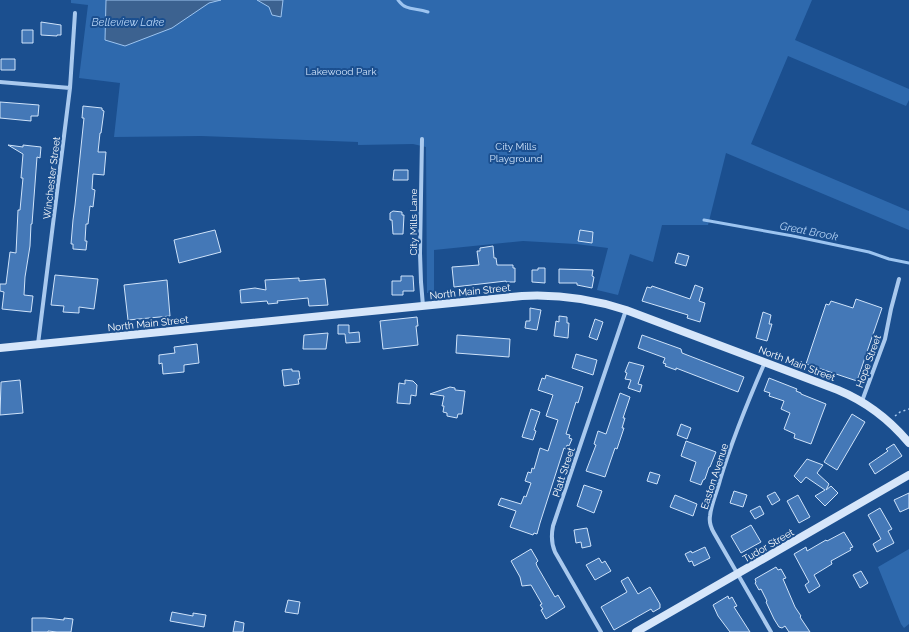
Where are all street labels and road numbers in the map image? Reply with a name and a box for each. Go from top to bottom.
street label: Winchester Street [41,135,62,220]
street label: City Mills Lane [408,188,419,255]
street label: North Main Street [429,282,512,301]
street label: North Main Street [107,314,190,333]
street label: Hope Street [854,333,883,389]
street label: North Main Street [757,344,837,383]
street label: Easton Avenue [699,442,730,511]
street label: Platt Street [550,445,577,498]
street label: Tudor Street [741,526,796,564]

